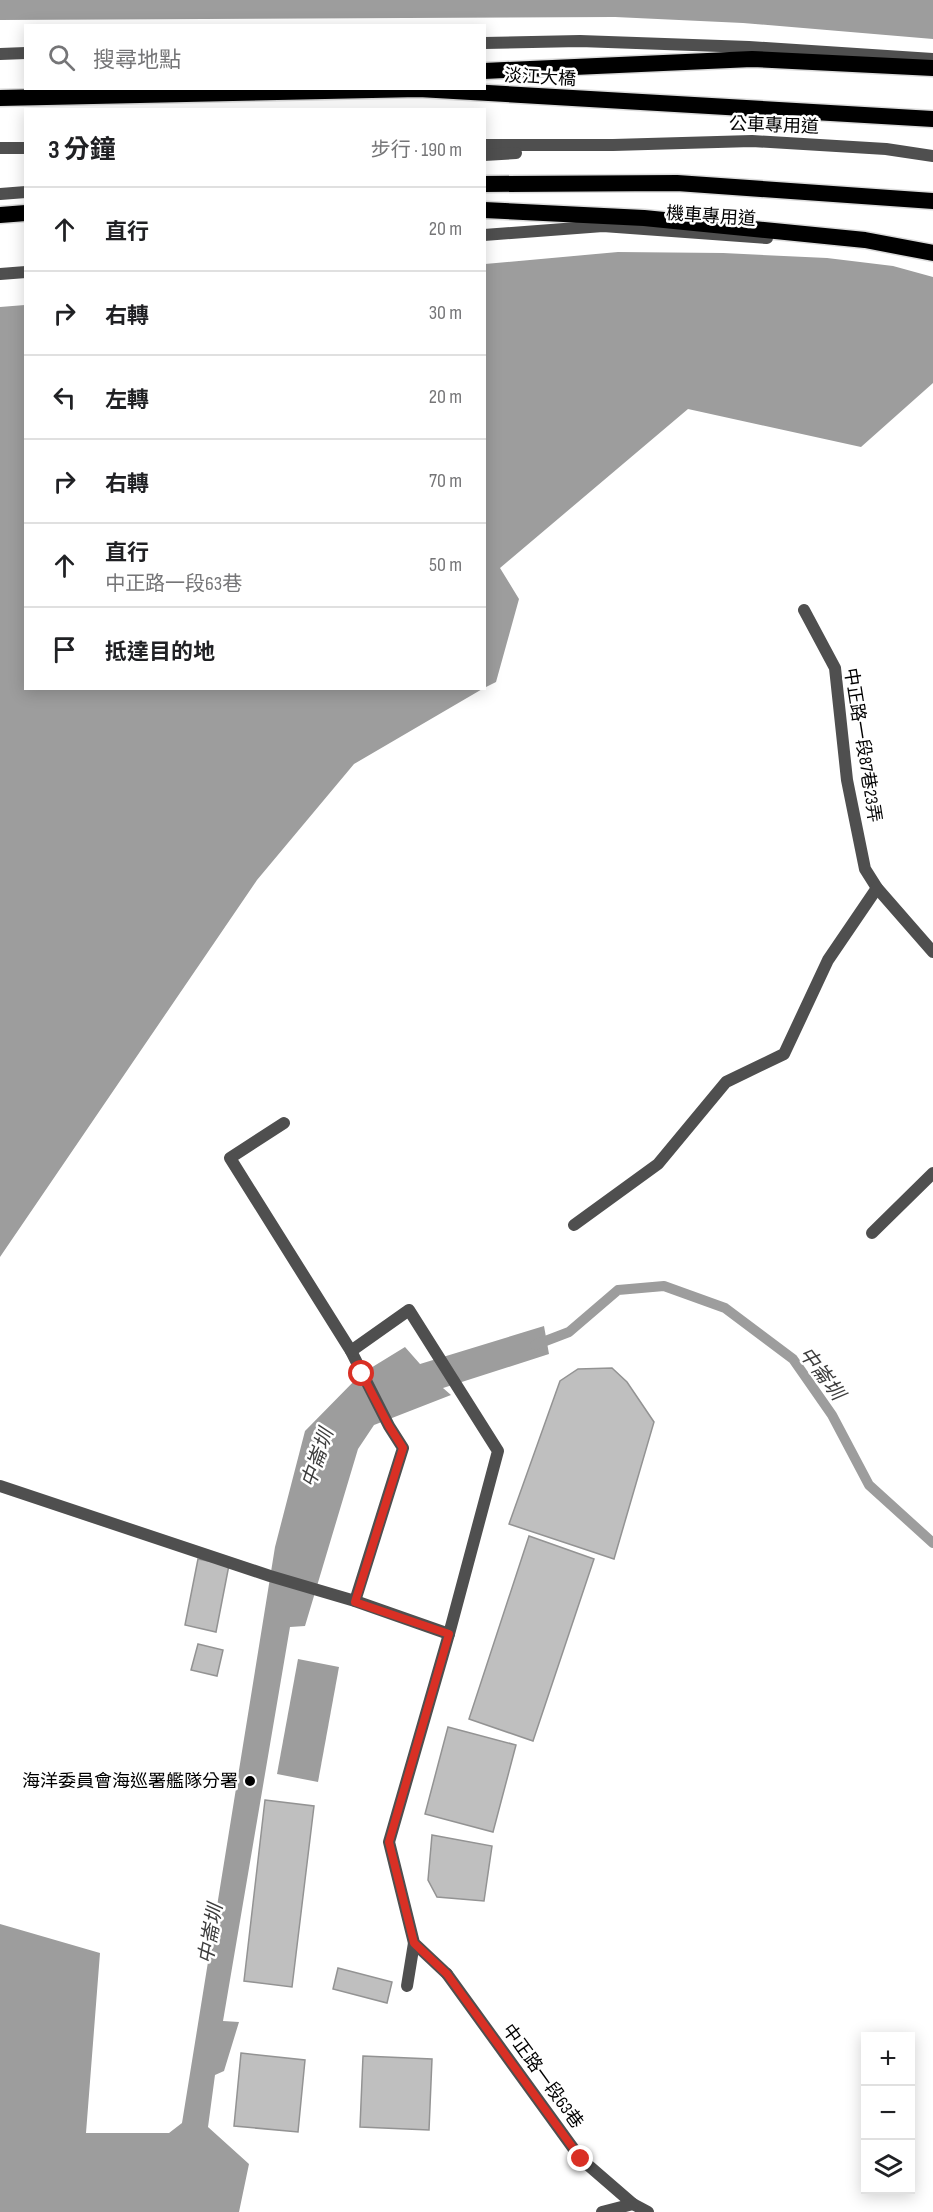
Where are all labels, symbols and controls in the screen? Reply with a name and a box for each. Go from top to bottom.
search box [24,24,486,90]
icon: search [45,41,78,74]
text: 搜尋地點 [93,47,181,74]
street label: 淡江大橋 [503,65,576,90]
street label: 公車專用道 [729,113,819,138]
text: 3 分鐘 [48,135,116,166]
text: 步行 · 190 m [371,138,462,162]
street label: 機車專用道 [665,203,757,230]
icon: ahead [48,213,81,246]
text: 20 m [429,217,462,241]
text: 直行 [105,219,149,246]
icon: right [48,297,81,330]
text: 30 m [429,301,462,325]
text: 右轉 [105,303,149,330]
icon: left [48,381,81,414]
text: 20 m [429,385,462,409]
text: 左轉 [105,387,149,414]
icon: right [48,465,81,498]
text: 70 m [429,469,462,493]
text: 右轉 [105,471,149,498]
text: 直行 [105,540,149,567]
icon: ahead [48,549,81,582]
text: 50 m [429,553,462,577]
text: 中正路一段63巷 [105,572,242,596]
icon: arrive [48,633,81,666]
text: 抵達目的地 [105,639,215,666]
street label: 中正路一段87巷23弄 [840,666,885,824]
water label: 中崙圳 [794,1342,851,1407]
route start [348,1360,374,1386]
water label: 中崙圳 [297,1423,340,1491]
place label: 海洋委員會海巡署艦隊分署 [22,1771,238,1792]
marker: 海洋委員會海巡署艦隊分署 [243,1774,257,1788]
water label: 中崙圳 [194,1900,229,1966]
street label: 中正路一段63巷 [498,2020,587,2132]
map controls [861,2032,915,2194]
button: + [861,2032,915,2086]
button: − [861,2086,915,2140]
button: layers [861,2140,915,2194]
route end [567,2145,593,2171]

